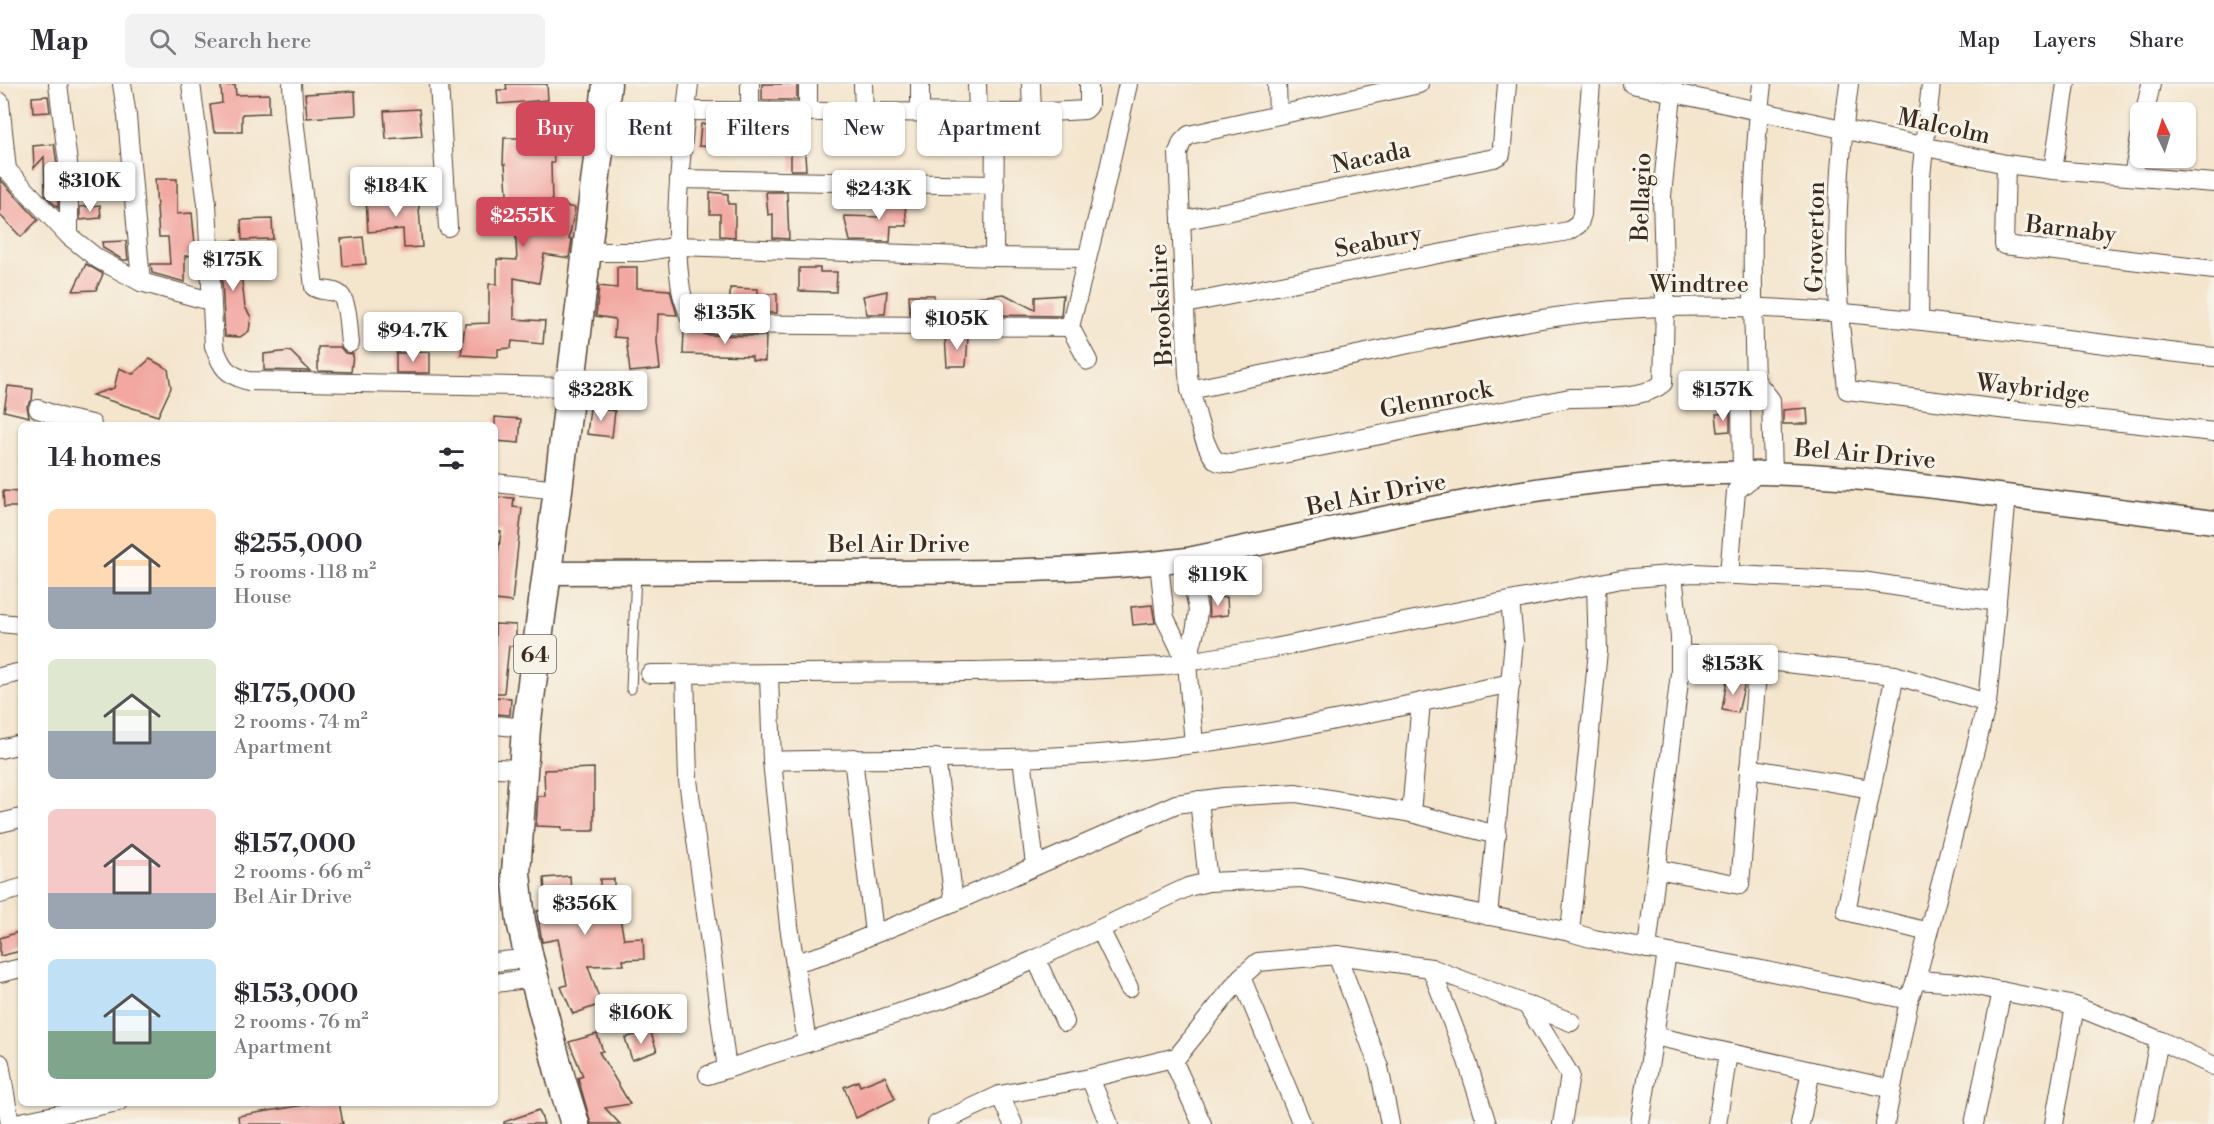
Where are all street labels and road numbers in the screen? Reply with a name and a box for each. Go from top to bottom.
street label: Malcolm [1895,103,1993,151]
street label: Nacada [1329,135,1414,181]
street label: Bellagio [1625,152,1659,243]
street label: Groverton [1800,181,1832,293]
street label: Barnaby [2023,209,2118,250]
street label: Seabury [1332,219,1425,265]
street label: Brookshire [1144,243,1180,368]
street label: Windtree [1648,270,1749,300]
street label: Waybridge [1974,368,2091,410]
street label: Glennrock [1377,374,1496,426]
street label: Bel Air Drive [1792,434,1937,476]
street label: Bel Air Drive [1303,467,1449,523]
street label: Bel Air Drive [827,530,970,560]
road number: 64 [514,635,556,673]

